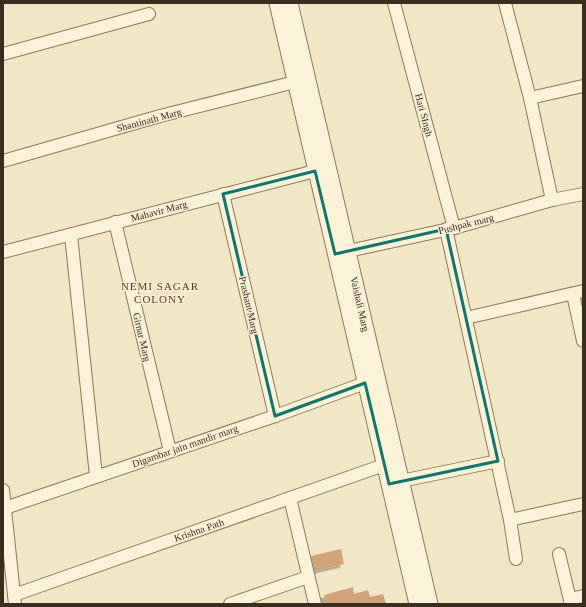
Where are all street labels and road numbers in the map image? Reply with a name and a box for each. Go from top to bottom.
street label: Hari SIngh [413,92,435,138]
street label: Shantinath Marg [115,106,183,134]
street label: Mahavir Marg [130,198,188,224]
street label: Pushpak marg [437,212,495,236]
street label: Prashant Marg [237,275,261,335]
street label: Vaishali Marg [348,275,372,333]
street label: Girnar Marg [131,311,153,363]
street label: Digambar jain mandir marg [131,423,239,469]
street label: Krishna Path [173,516,225,544]

